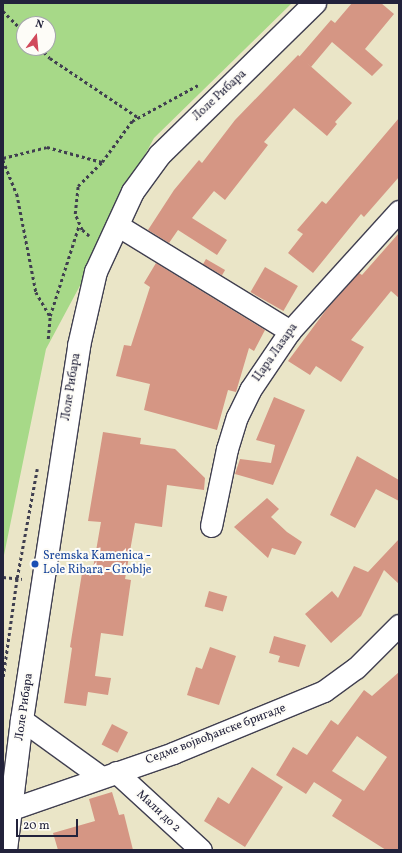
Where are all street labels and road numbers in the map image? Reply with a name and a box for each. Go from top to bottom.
street label: Лоле Рибара [190,67,250,125]
street label: Цара Лазара [251,321,301,385]
street label: Лоле Рибара [60,352,84,422]
street label: Лоле Рибара [13,672,37,742]
street label: Седме војвођанске бригаде [144,702,288,768]
street label: Мали до 2 [133,788,183,836]

